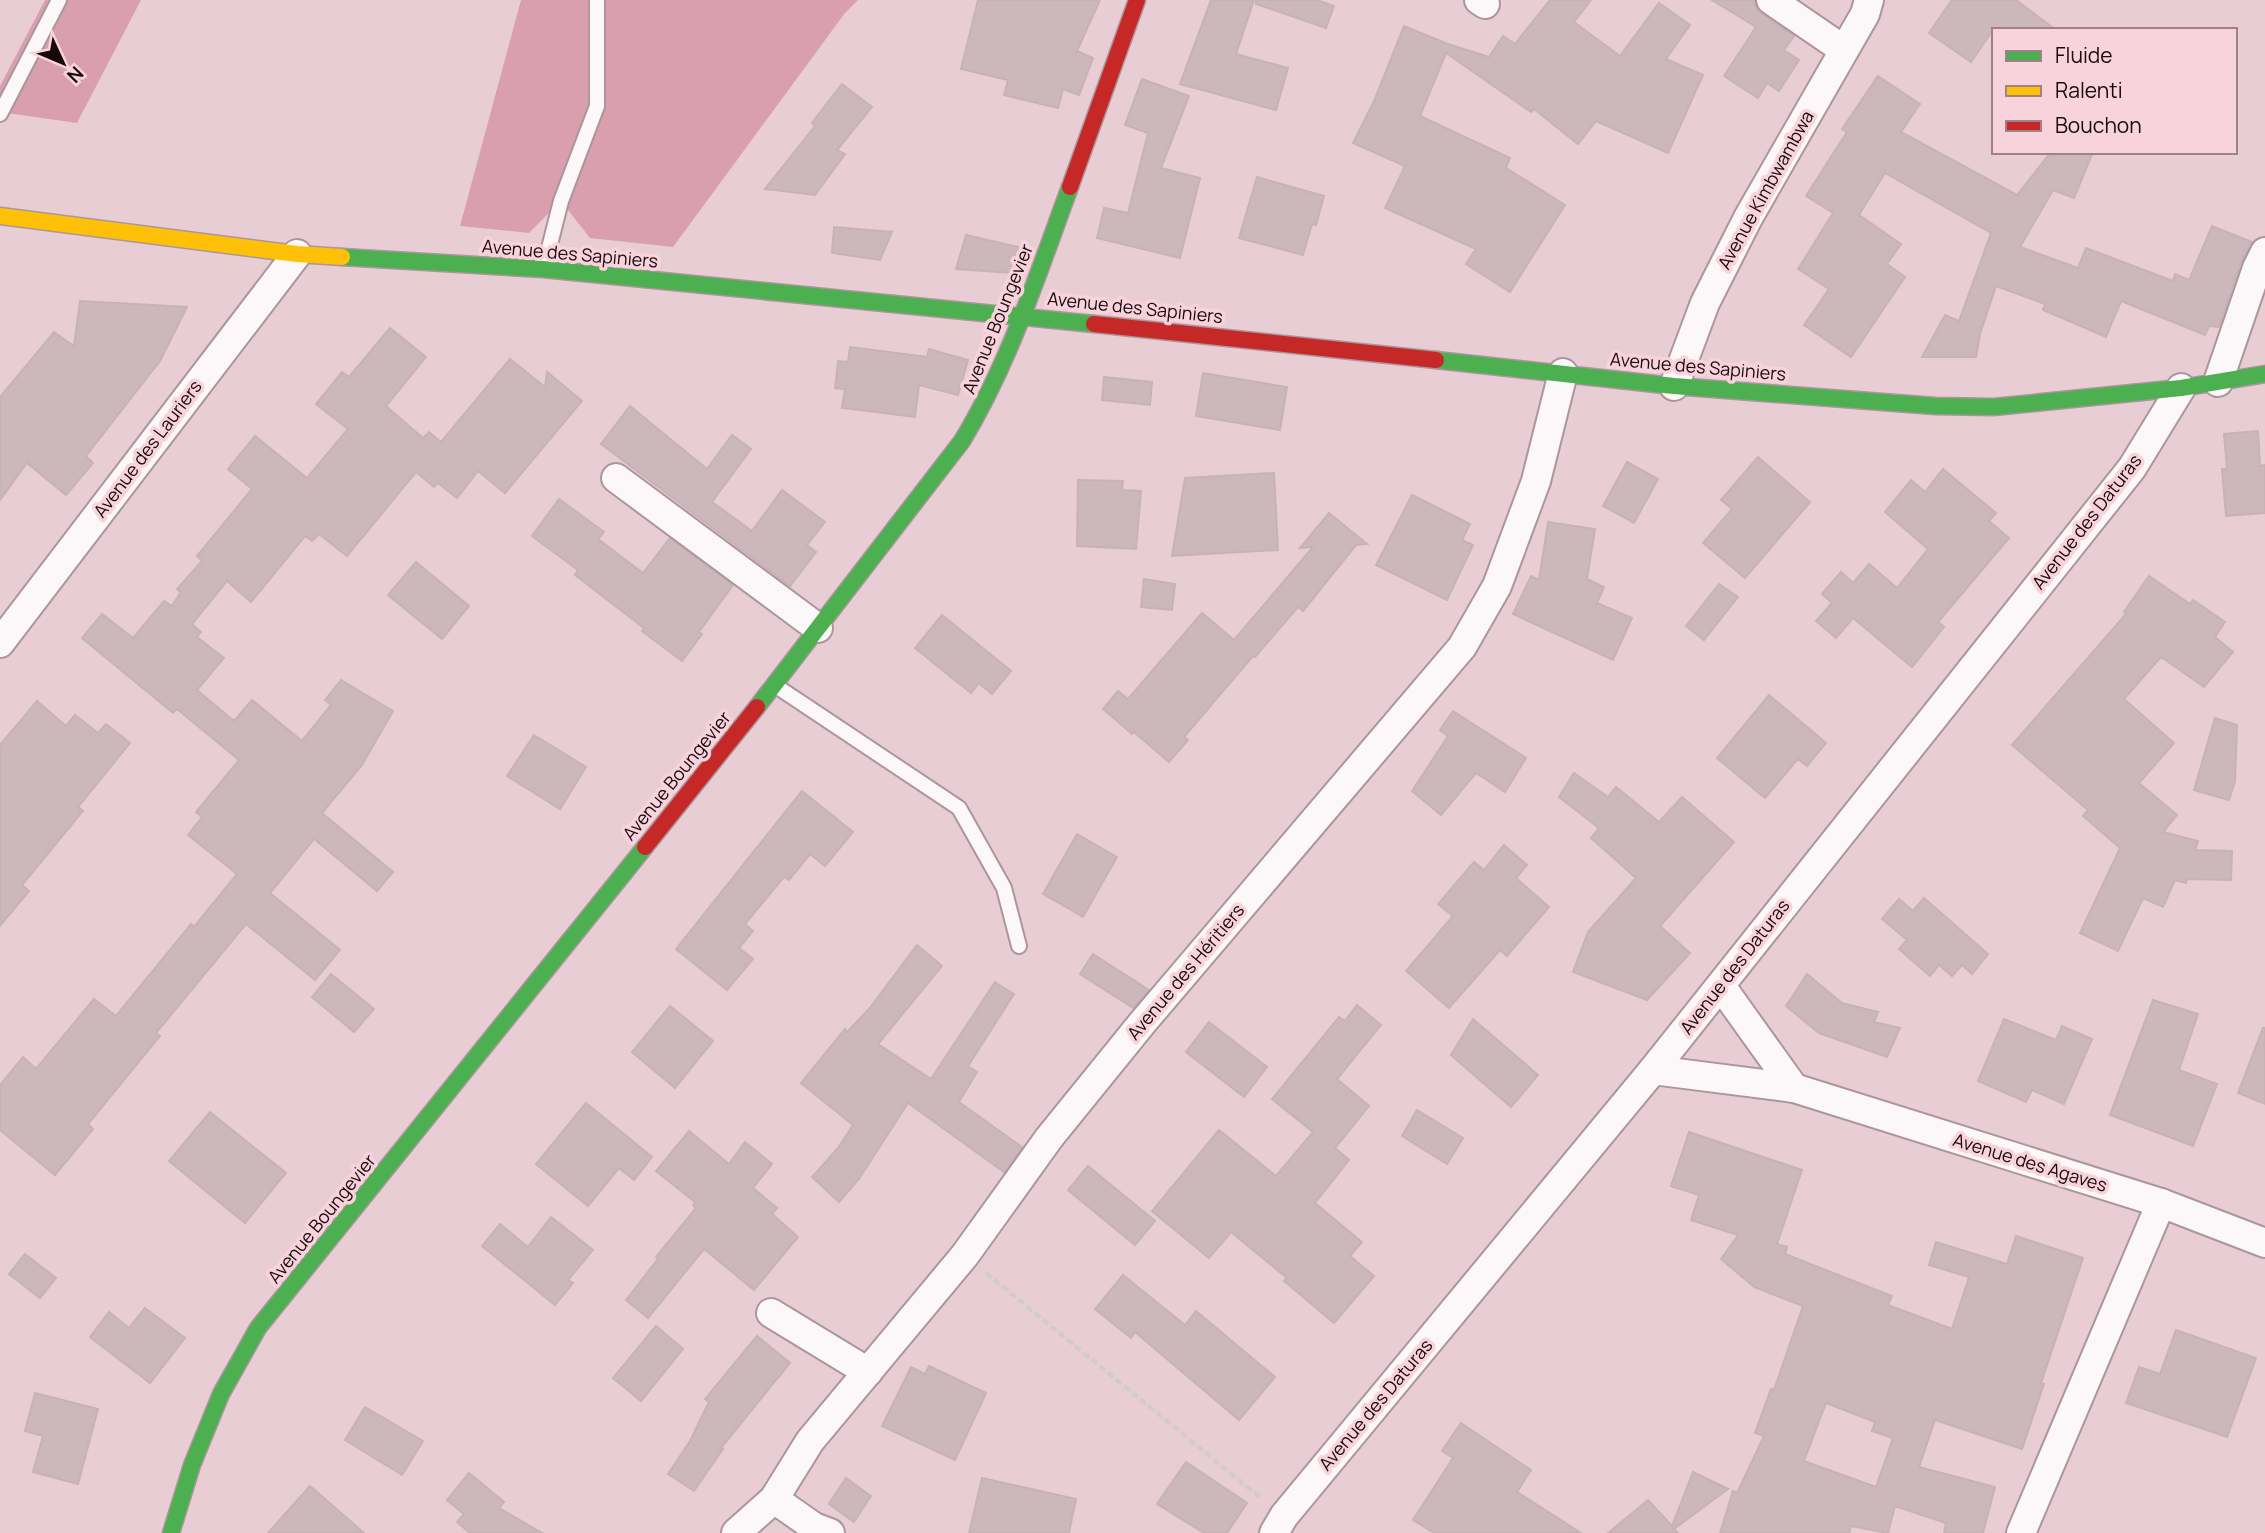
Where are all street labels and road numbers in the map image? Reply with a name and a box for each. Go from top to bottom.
street label: Avenue Kimbwambwa [1712,106,1819,273]
street label: Avenue des Sapiniers [481,233,659,273]
street label: Avenue Boungevier [956,240,1038,397]
street label: Avenue des Sapiniers [1046,286,1224,328]
street label: Avenue des Sapiniers [1609,346,1787,386]
street label: Avenue des Lauriers [88,375,207,522]
street label: Avenue des Daturas [2026,449,2146,594]
street label: Avenue Boungevier [617,705,736,845]
street label: Avenue des Daturas [1674,894,1794,1039]
street label: Avenue des Héritiers [1121,898,1249,1044]
street label: Avenue des Agaves [1950,1127,2110,1197]
street label: Avenue Boungevier [262,1148,381,1288]
street label: Avenue des Daturas [1313,1333,1437,1475]

